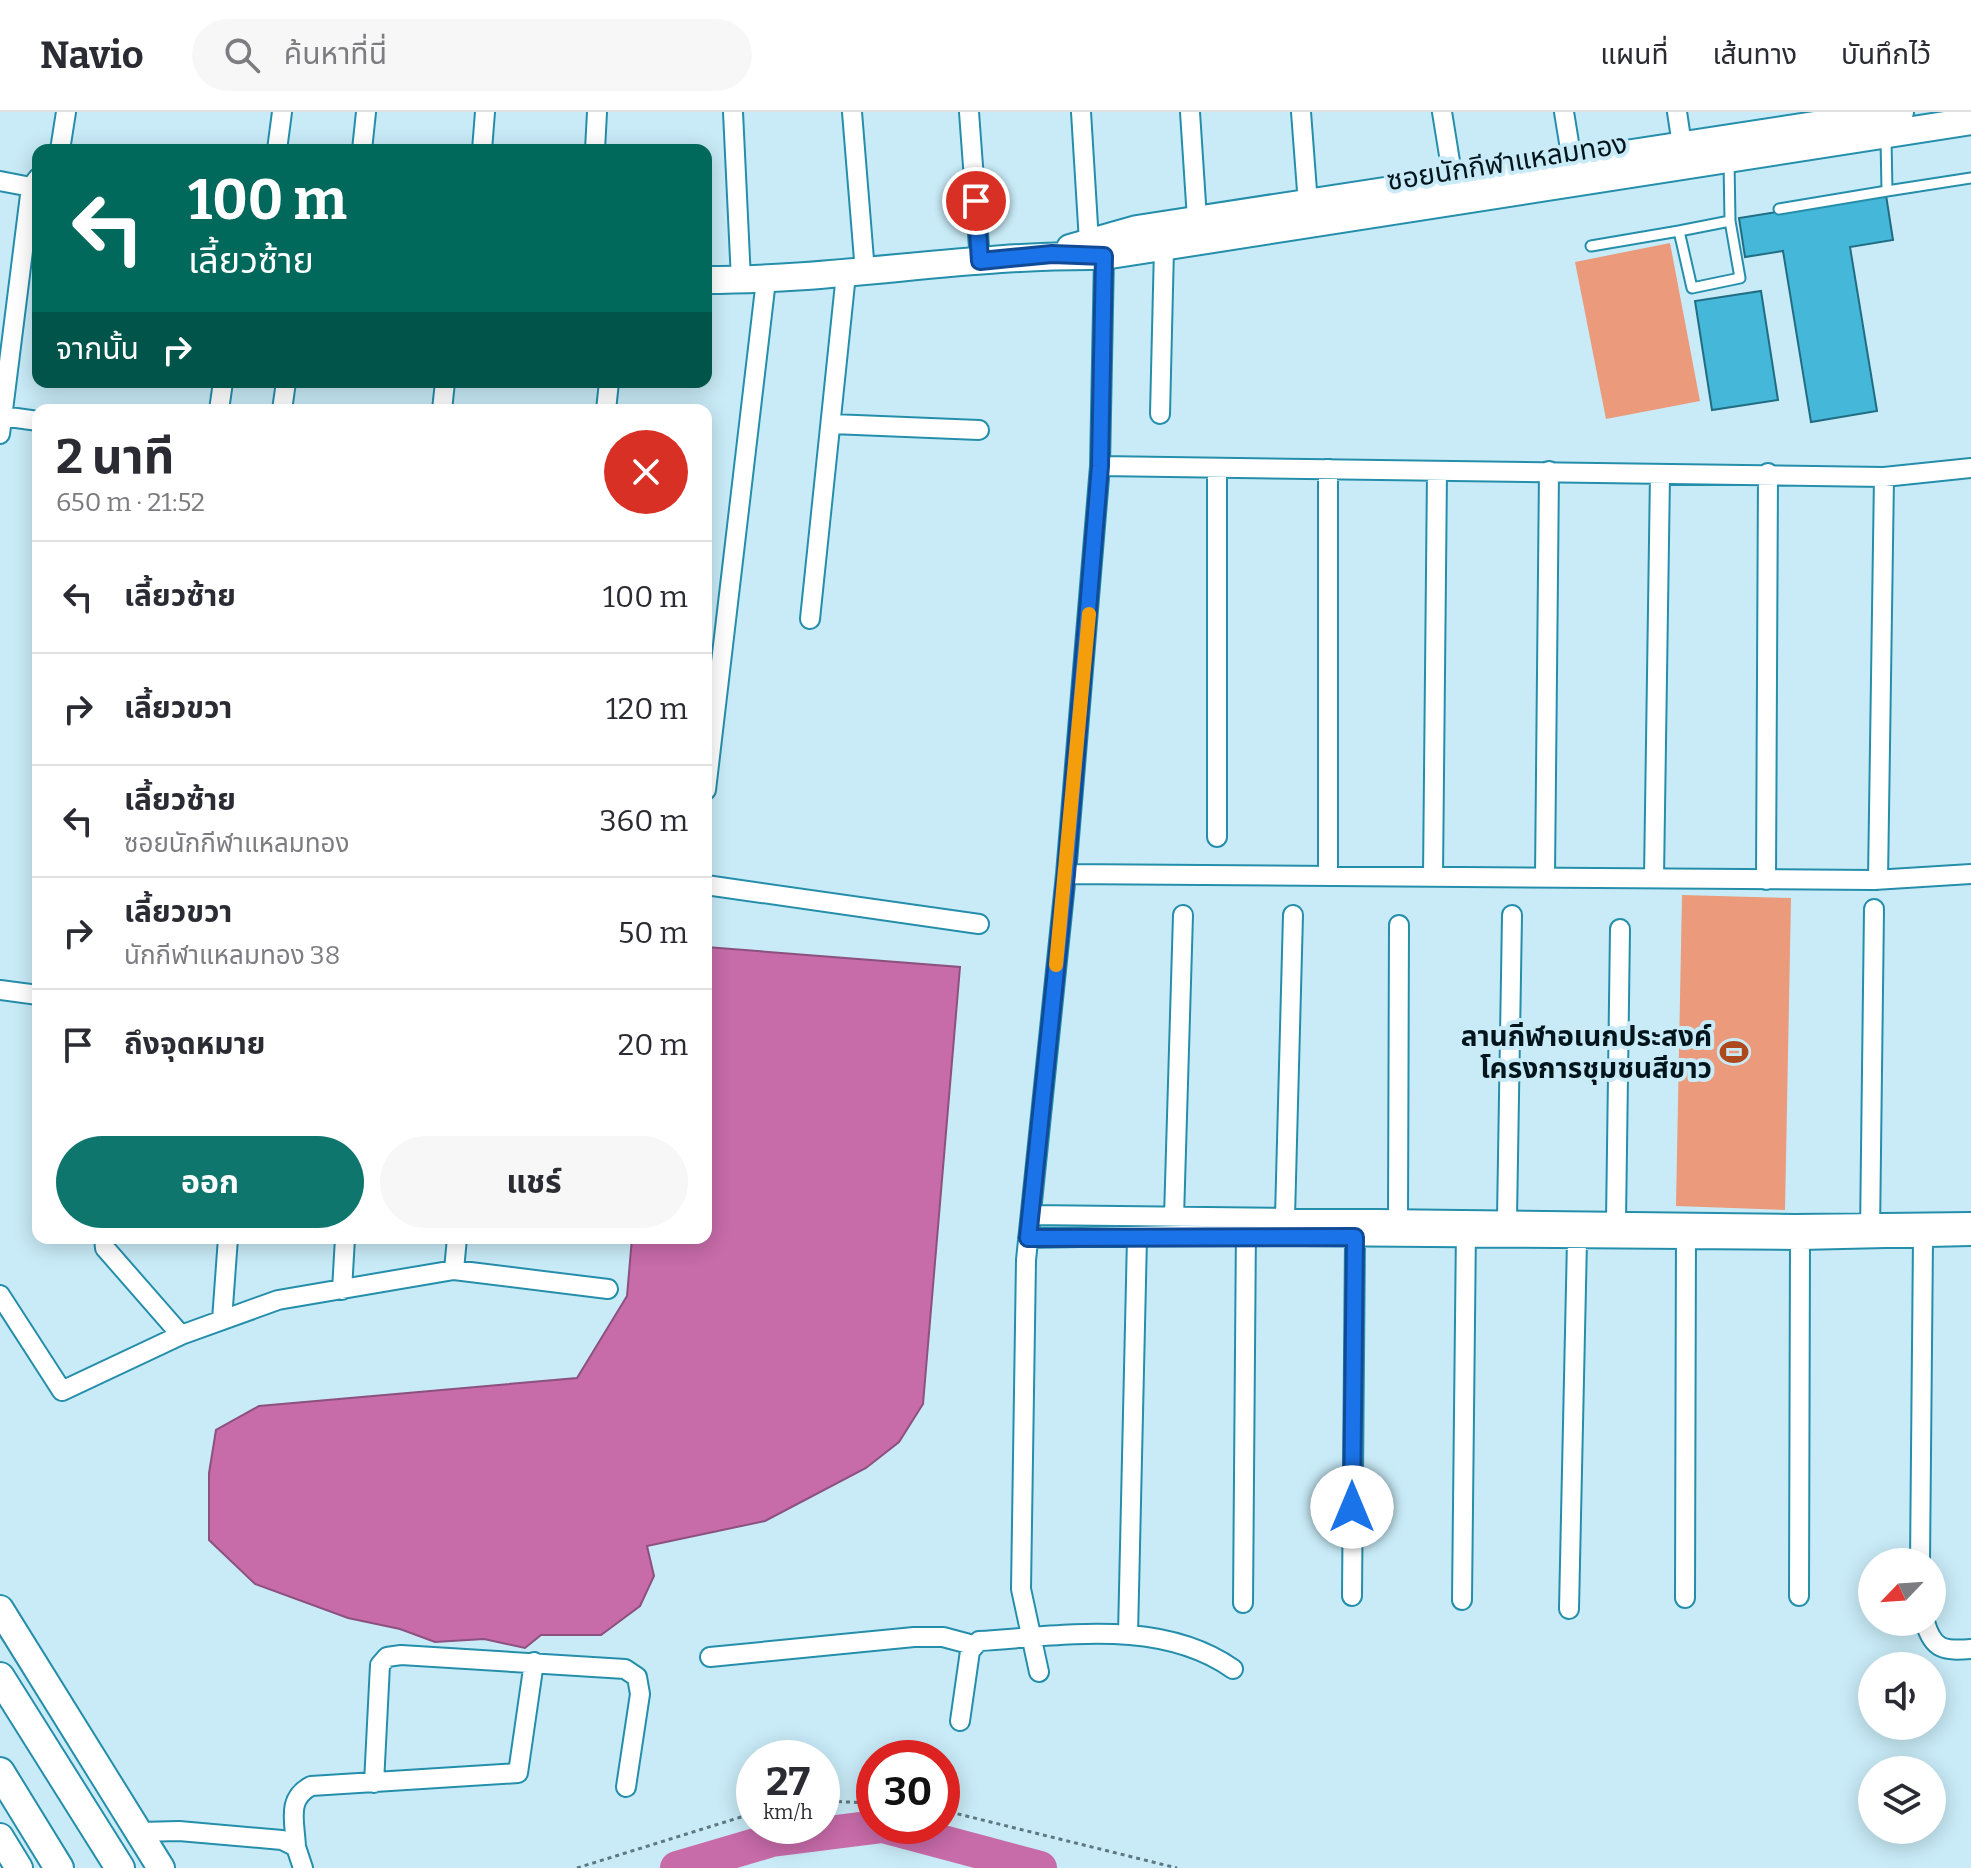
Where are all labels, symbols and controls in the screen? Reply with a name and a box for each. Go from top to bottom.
search box [192,19,752,91]
text: Navio [40,32,144,78]
icon: search [220,33,264,77]
text: ค้นหาที่นี่ [284,36,387,72]
text: แผนที่ [1600,38,1668,71]
text: เส้นทาง [1712,38,1797,71]
text: บันทึกไว้ [1841,38,1931,71]
street label: ซอยนักกีฬาแหลมทอง [1385,127,1629,197]
text: 100 m [188,167,347,234]
pin [942,167,1010,235]
icon: left [56,176,160,280]
icon: arrive [954,179,998,223]
text: เลี้ยวซ้าย [188,239,314,283]
icon: right [155,328,199,372]
text: จากนั้น [56,331,139,367]
text: 2 นาที [56,428,174,486]
button: close [604,430,688,514]
text: 650 m · 21:52 [56,487,205,518]
icon: left [56,575,100,619]
text: เลี้ยวซ้าย [124,578,236,614]
text: 100 m [603,579,688,615]
icon: right [56,687,100,731]
text: เลี้ยวขวา [124,690,232,726]
text: 120 m [606,691,688,727]
text: เลี้ยวซ้าย [124,782,236,818]
icon: left [56,799,100,843]
text: 360 m [599,803,688,839]
text: ซอยนักกีฬาแหลมทอง [124,828,349,859]
text: เลี้ยวขวา [124,894,232,930]
icon: right [56,911,100,955]
text: 50 m [618,915,688,951]
text: นักกีฬาแหลมทอง 38 [124,940,340,971]
place label: ลานกีฬาอเนกประสงค์ โครงการชุมชนสีขาว [1461,1020,1712,1085]
icon: arrive [56,1023,100,1067]
text: ถึงจุดหมาย [124,1026,265,1062]
text: 20 m [618,1027,688,1063]
sports icon: ลานกีฬาอเนกประสงค์ โครงการชุมชนสีขาว [1719,1037,1749,1067]
button: ออก [56,1136,364,1228]
button: แชร์ [380,1136,688,1228]
position arrow [1310,1465,1394,1549]
north arrow [1858,1548,1946,1636]
map controls [1858,1548,1946,1844]
button: sound [1858,1652,1946,1740]
speed limit sign: 30 [856,1740,960,1844]
button: layers [1858,1756,1946,1844]
text: 27 [766,1758,810,1806]
text: km/h [763,1800,813,1824]

